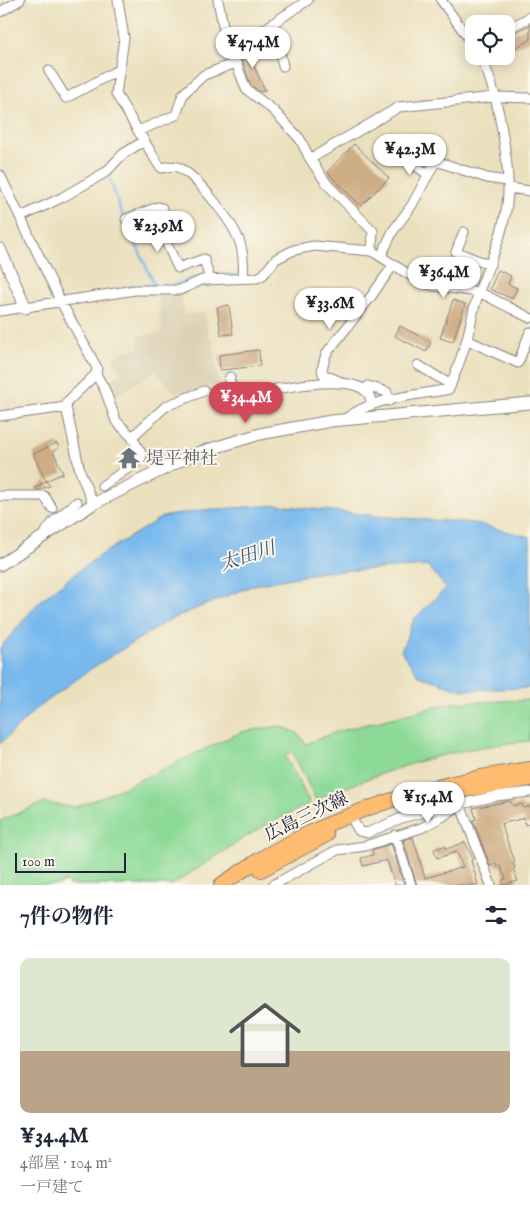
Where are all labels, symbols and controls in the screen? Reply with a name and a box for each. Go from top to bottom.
map controls [465,15,515,65]
button: locate [465,15,515,65]
pin: ¥47.4M [212,27,294,69]
text: ¥47.4M [227,33,279,53]
pin: ¥42.3M [369,134,451,176]
text: ¥42.3M [384,140,436,160]
pin: ¥23.9M [117,210,199,253]
text: ¥23.9M [133,217,183,237]
pin: ¥36.4M [403,256,485,299]
text: ¥36.4M [419,263,469,283]
pin: ¥33.6M [289,288,371,330]
text: ¥33.6M [306,294,354,314]
pin: ¥34.4M [205,382,287,424]
text: ¥34.4M [220,388,272,408]
temple icon: 堤平神社 [116,445,142,471]
place label: 堤平神社 [146,448,218,471]
water label: 太田川 [217,536,280,577]
pin: ¥15.4M [387,782,469,824]
street label: 広島三次線 [261,787,352,847]
text: ¥15.4M [403,788,453,808]
scale bar [15,850,126,873]
text: 100 m [22,853,55,871]
icon: filters [482,901,510,929]
text: 7件の物件 [20,904,114,931]
icon: home [220,990,310,1080]
text: ¥34.4M [20,1123,89,1150]
text: 4部屋 · 104 m² [20,1154,112,1174]
text: 一戸建て [20,1178,84,1198]

